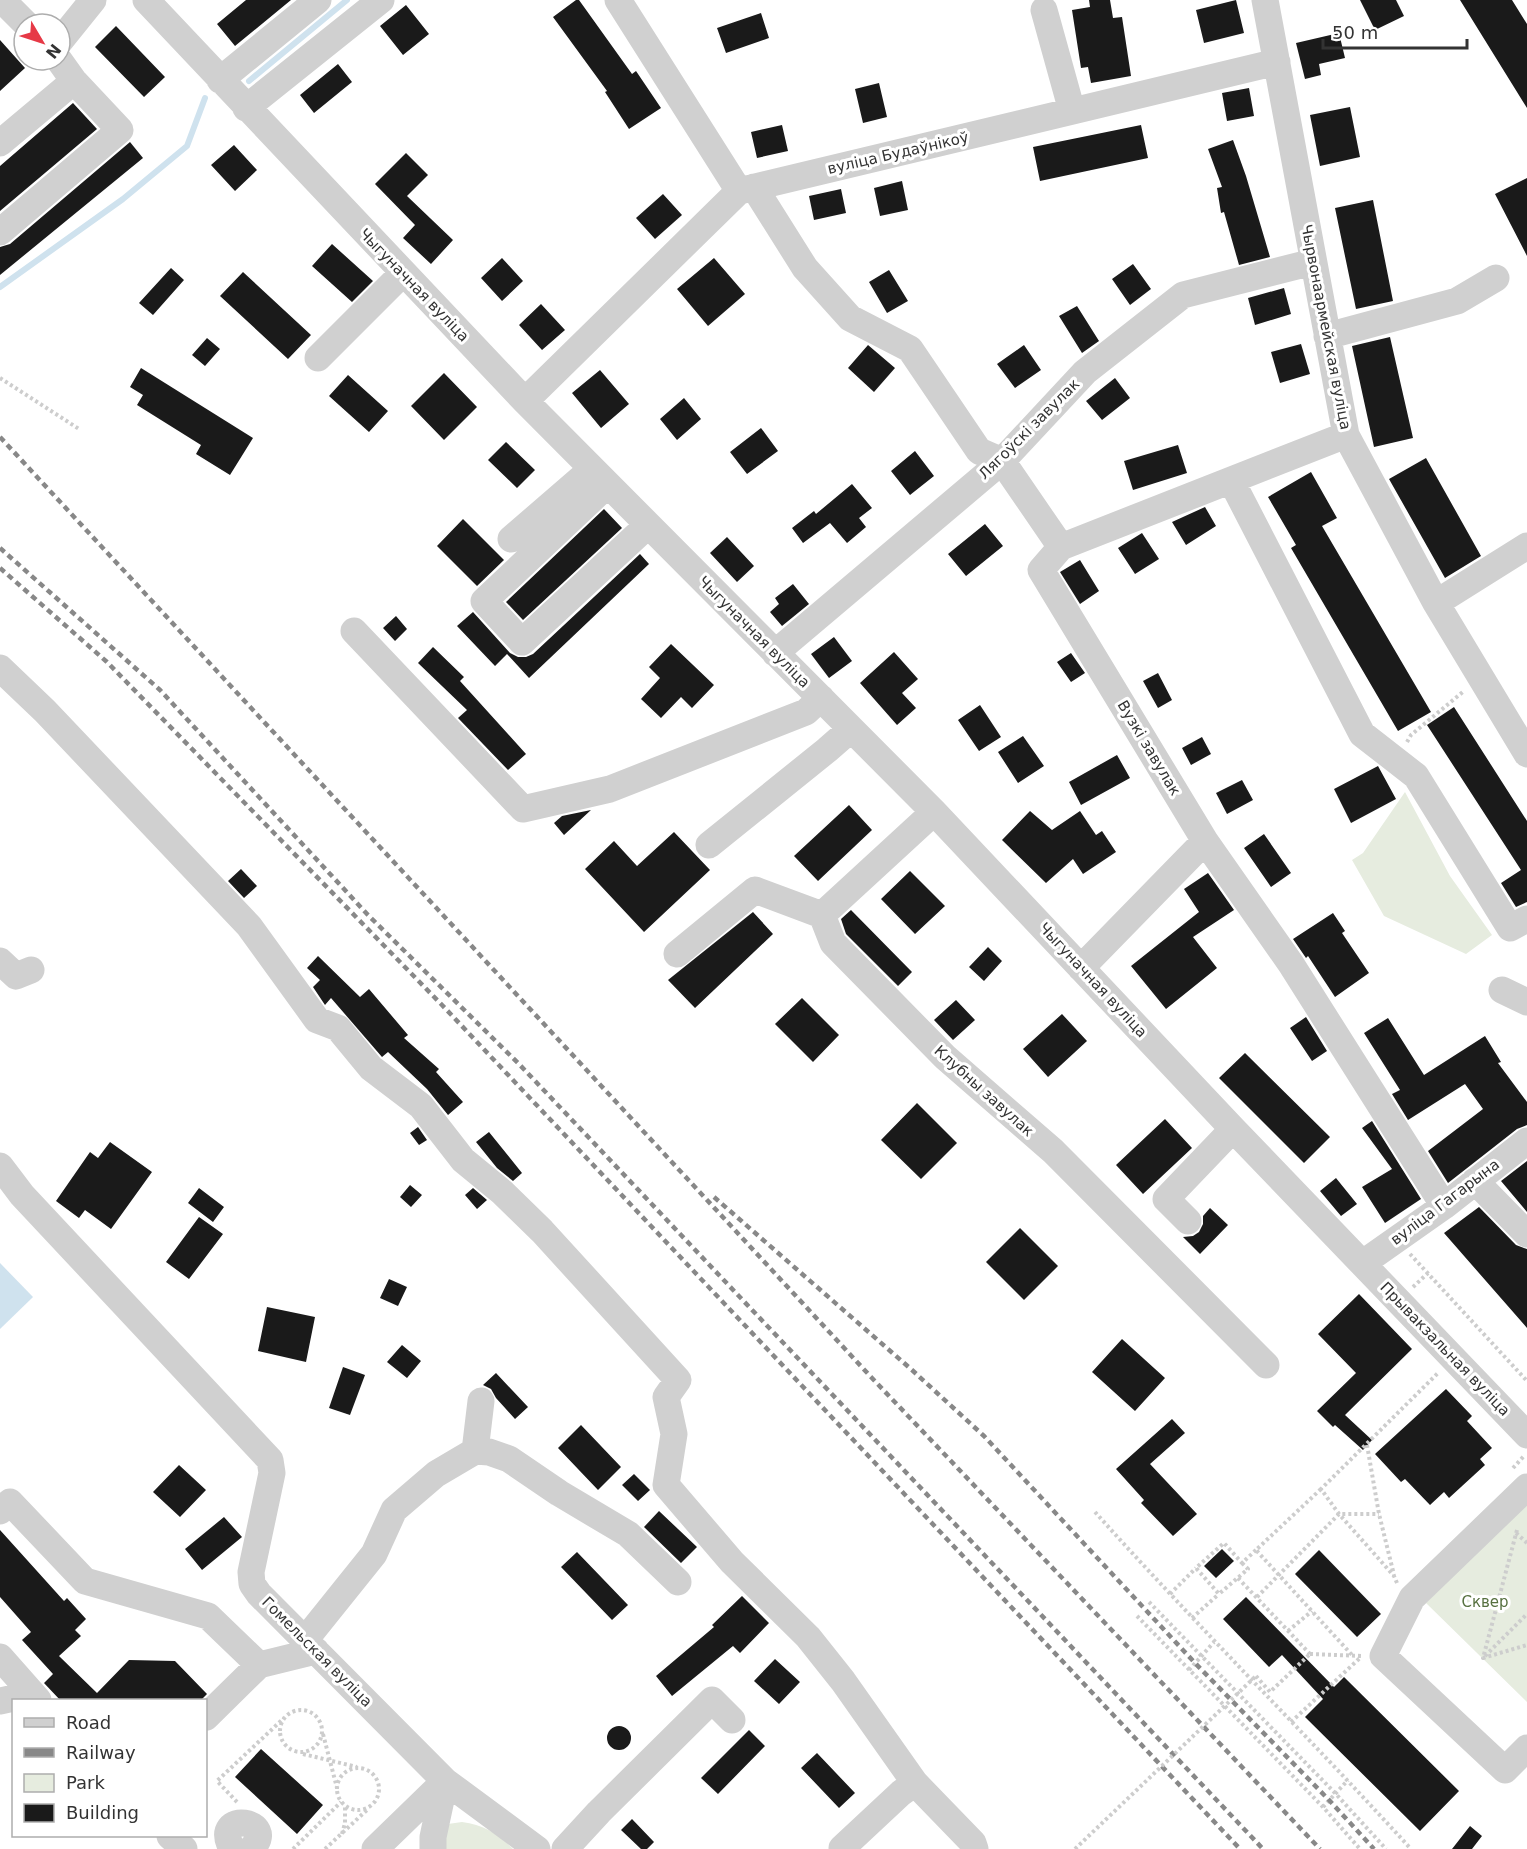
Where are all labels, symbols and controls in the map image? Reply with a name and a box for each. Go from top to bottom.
north arrow [12,12,72,72]
scale bar [1323,12,1467,50]
text: 50 m [1332,22,1378,43]
text: N [42,40,65,62]
street label: вуліца Будаўнікоў [826,128,970,178]
street label: Чырвонаармейская вуліца [1297,223,1355,431]
street label: Чыгуначная вуліца [355,225,473,345]
street label: Лягоўскі завулак [975,375,1083,483]
street label: Чыгуначная вуліца [694,572,814,692]
street label: Вузкі завулак [1114,697,1184,799]
street label: Чыгуначная вуліца [1035,919,1151,1041]
street label: Клубны завулак [931,1042,1037,1140]
street label: вуліца Гагарына [1387,1155,1503,1249]
street label: Прывакзальная вуліца [1376,1278,1514,1420]
street label: Гомельская вуліца [258,1593,376,1711]
park label: Сквер [1461,1593,1509,1611]
legend [12,1699,207,1837]
text: Road [66,1712,111,1733]
text: Railway [66,1742,136,1763]
text: Park [66,1772,105,1793]
text: Building [66,1802,139,1823]

